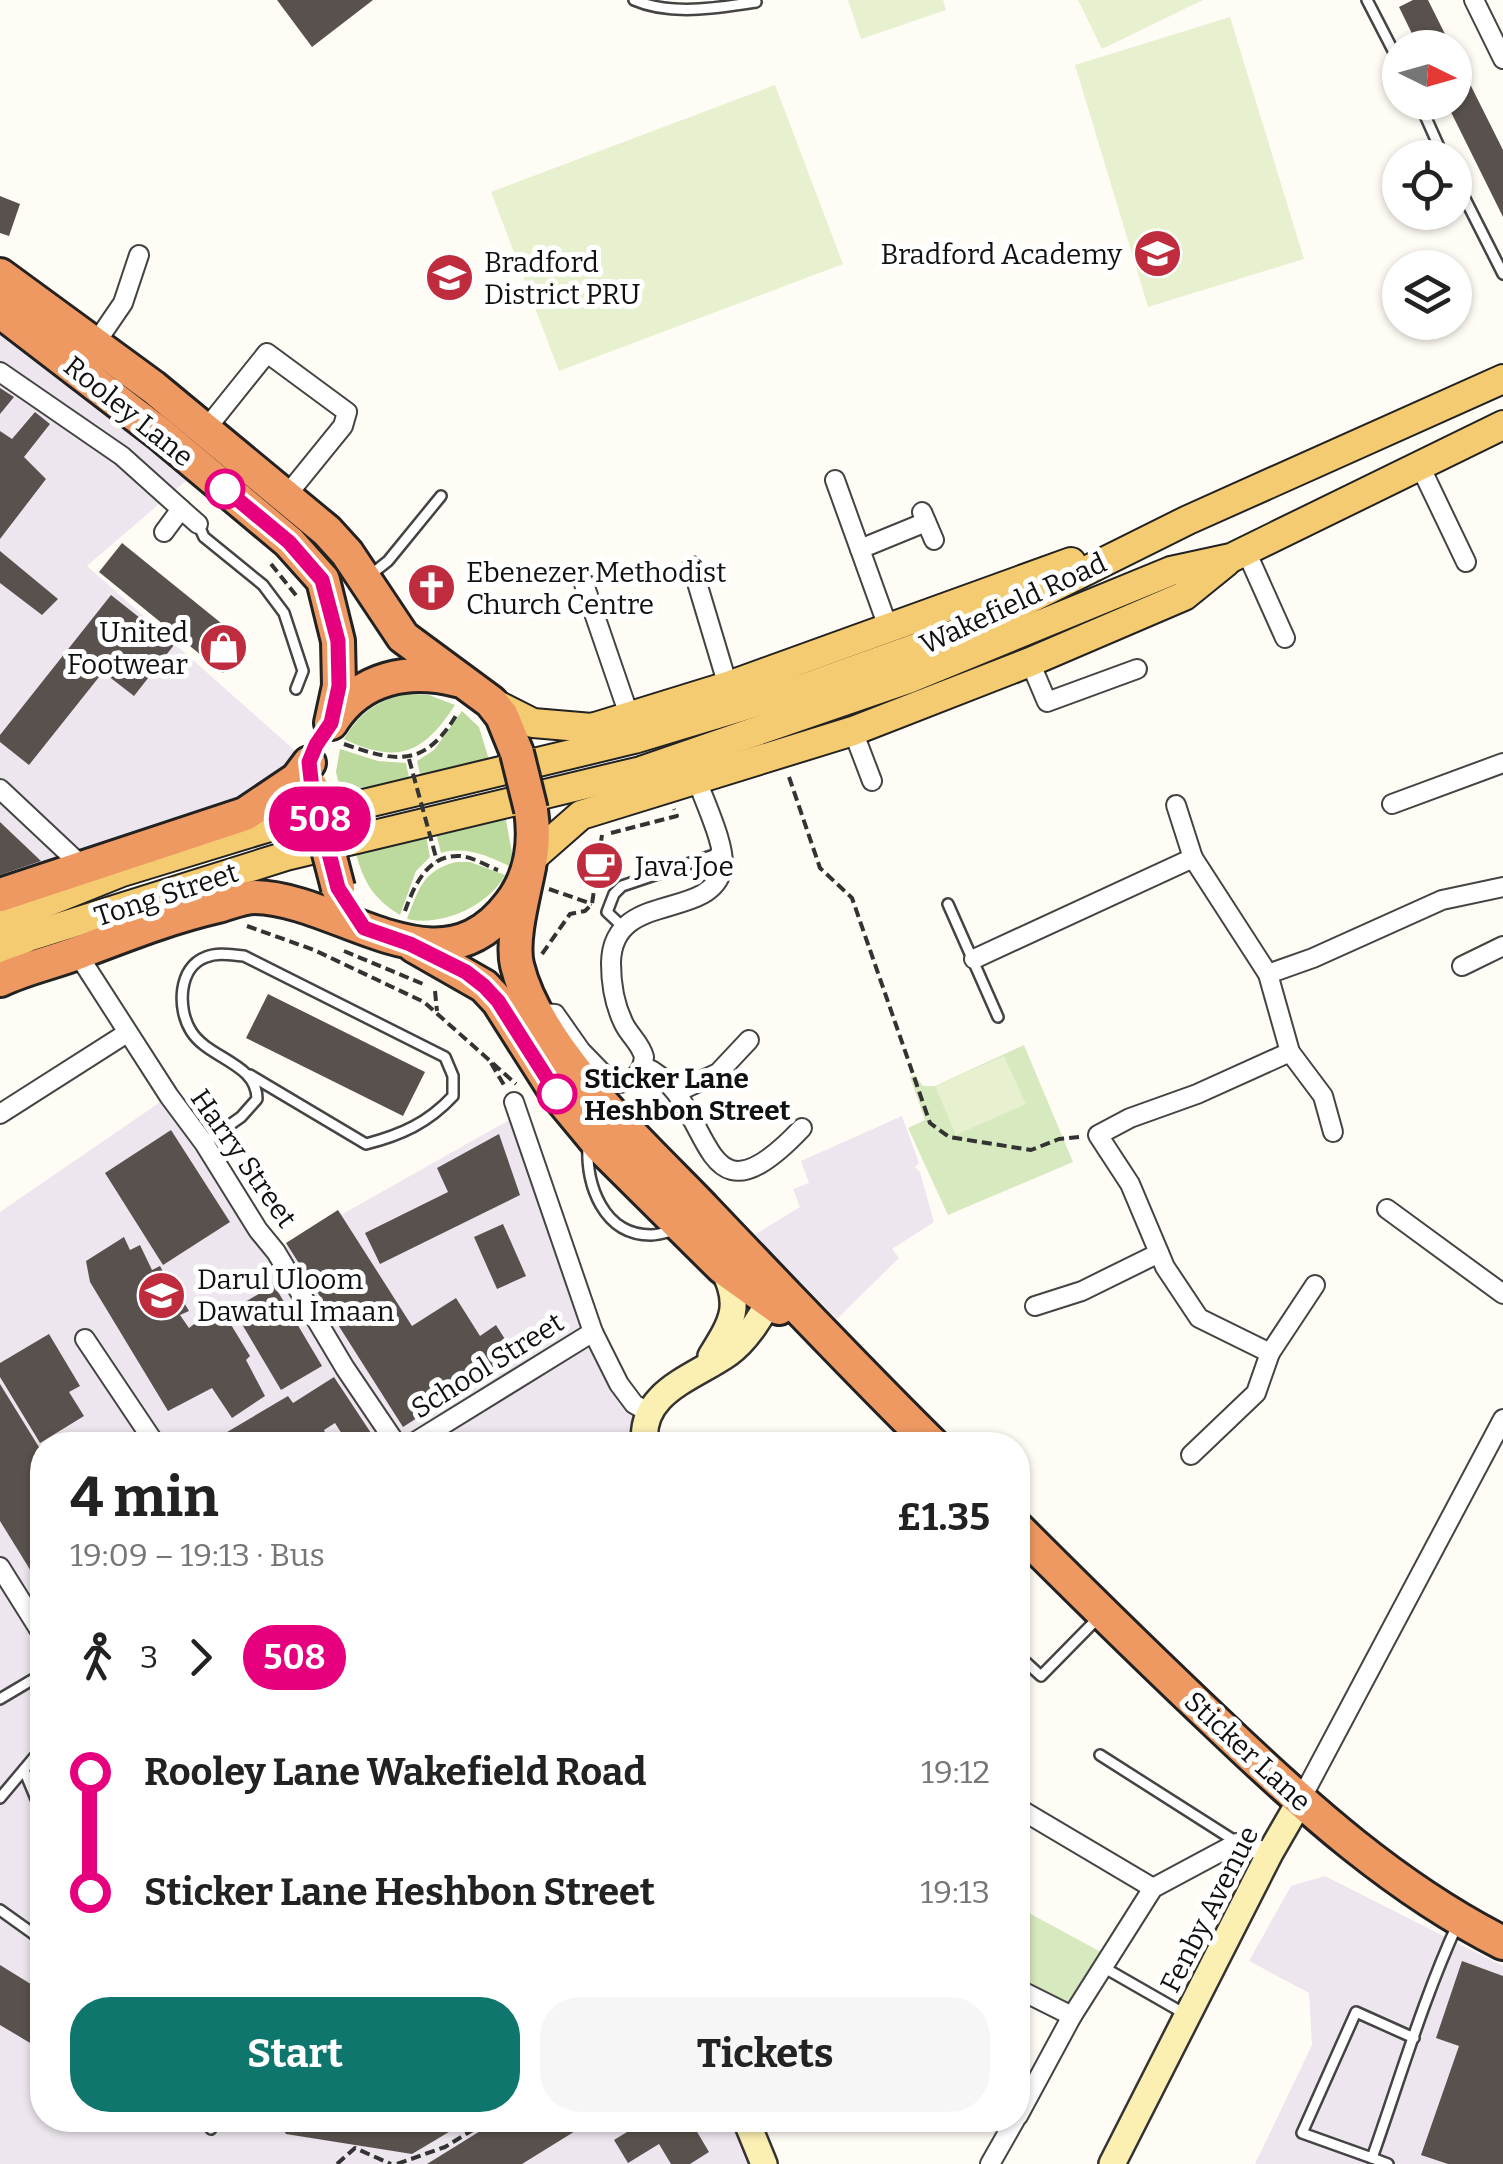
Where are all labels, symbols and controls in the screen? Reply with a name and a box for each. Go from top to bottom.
north arrow [1382,30,1472,120]
map controls [1382,30,1472,340]
button: locate [1382,140,1472,230]
school or university icon: Bradford Academy [1131,228,1183,280]
place label: Bradford Academy [881,238,1122,271]
place label: Bradford District PRU [484,246,641,311]
button: layers [1382,250,1472,340]
school or university icon: Bradford District PRU [423,252,475,304]
street label: Rooley Lane [57,349,200,474]
unlabelled marker [206,470,244,508]
street label: Wakefield Road [915,546,1112,661]
place label: Ebenezer Methodist Church Centre [466,556,726,621]
church icon: Ebenezer Methodist Church Centre [405,562,457,614]
place label: United Footwear [67,616,188,681]
shop icon: United Footwear [197,622,249,674]
line badge: 508 [262,786,378,852]
text: 508 [289,798,351,840]
cafe icon: Java Joe [574,840,626,892]
place label: Java Joe [634,850,734,883]
street label: Tong Street [90,856,242,933]
place label: Sticker Lane Heshbon Street [584,1062,791,1127]
marker: Sticker Lane Heshbon Street [538,1075,576,1113]
street label: Harry Street [184,1083,303,1234]
place label: Darul Uloom Dawatul Imaan [197,1263,395,1328]
school or university icon: Darul Uloom Dawatul Imaan [136,1269,188,1321]
street label: School Street [405,1306,569,1425]
text: 4 min [70,1465,219,1531]
text: £1.35 [897,1494,990,1540]
text: 19:09 – 19:13 · Bus [70,1536,325,1574]
icon: walk [70,1630,125,1685]
icon: forward [173,1630,228,1685]
text: 508 [263,1636,326,1678]
text: 3 [140,1638,158,1676]
street label: Sticker Lane [1178,1685,1318,1818]
text: Rooley Lane Wakefield Road [144,1749,646,1795]
text: 19:12 [921,1753,990,1791]
street label: Fenby Avenue [1153,1821,1265,1998]
text: Sticker Lane Heshbon Street [144,1869,655,1915]
text: 19:13 [920,1873,990,1911]
button: Start [70,1997,520,2112]
button: Tickets [540,1997,990,2112]

